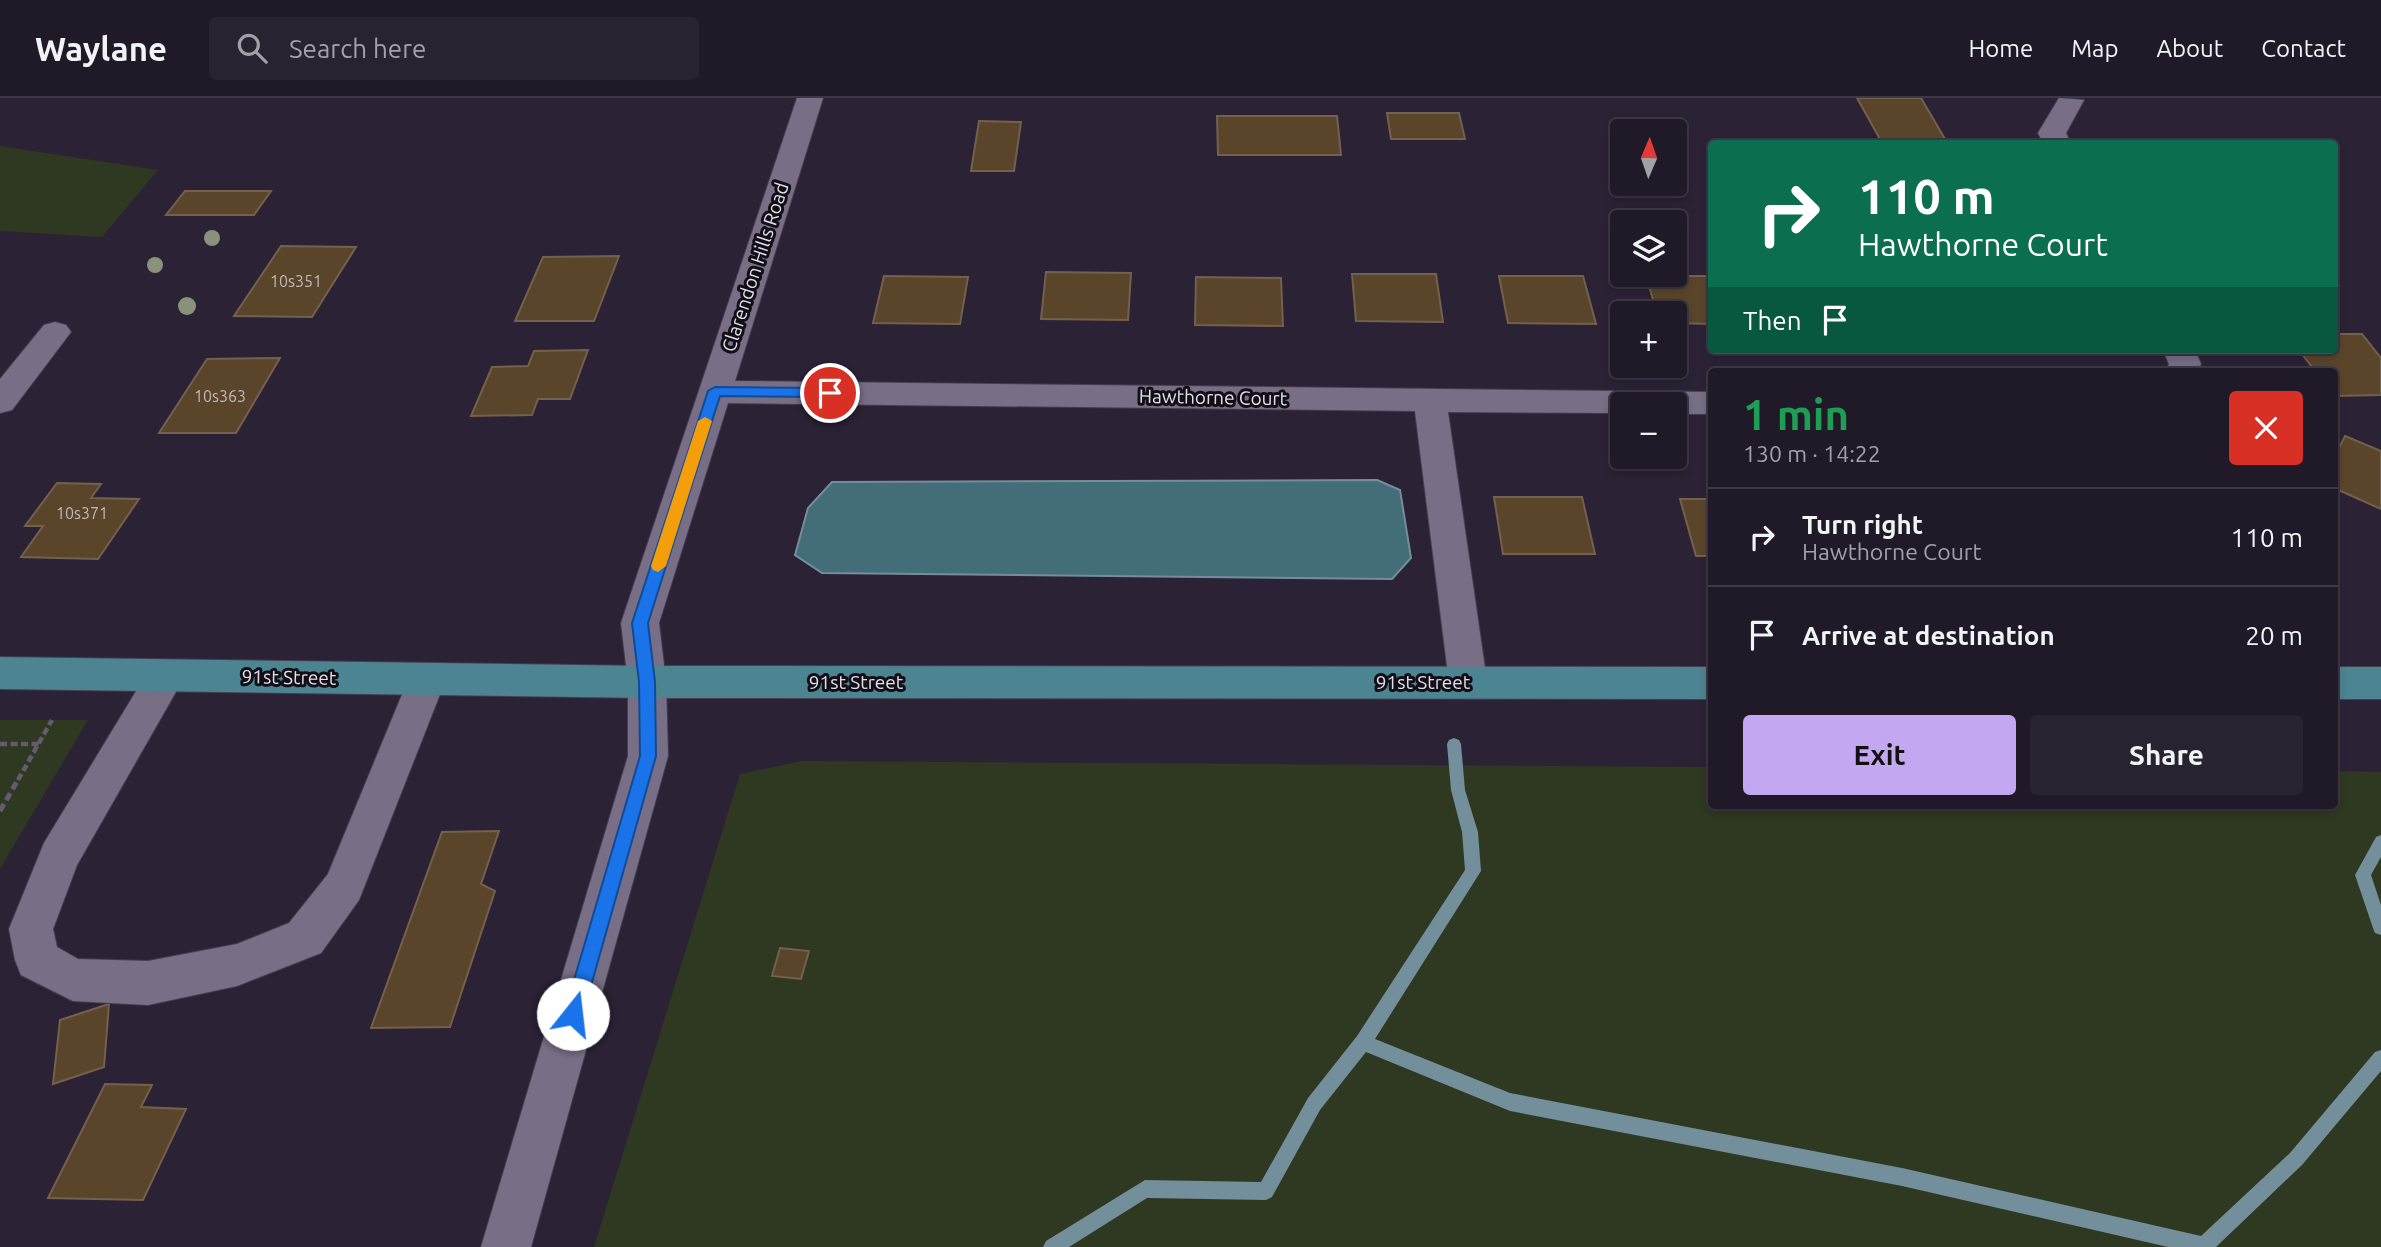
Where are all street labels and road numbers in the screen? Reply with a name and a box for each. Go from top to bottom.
street label: Clarendon Hills Road [717,180,793,354]
street label: Hawthorne Court [1139,385,1288,409]
street label: 91st Street [242,665,337,689]
street label: 91st Street [809,671,904,693]
street label: 91st Street [1376,671,1471,693]

